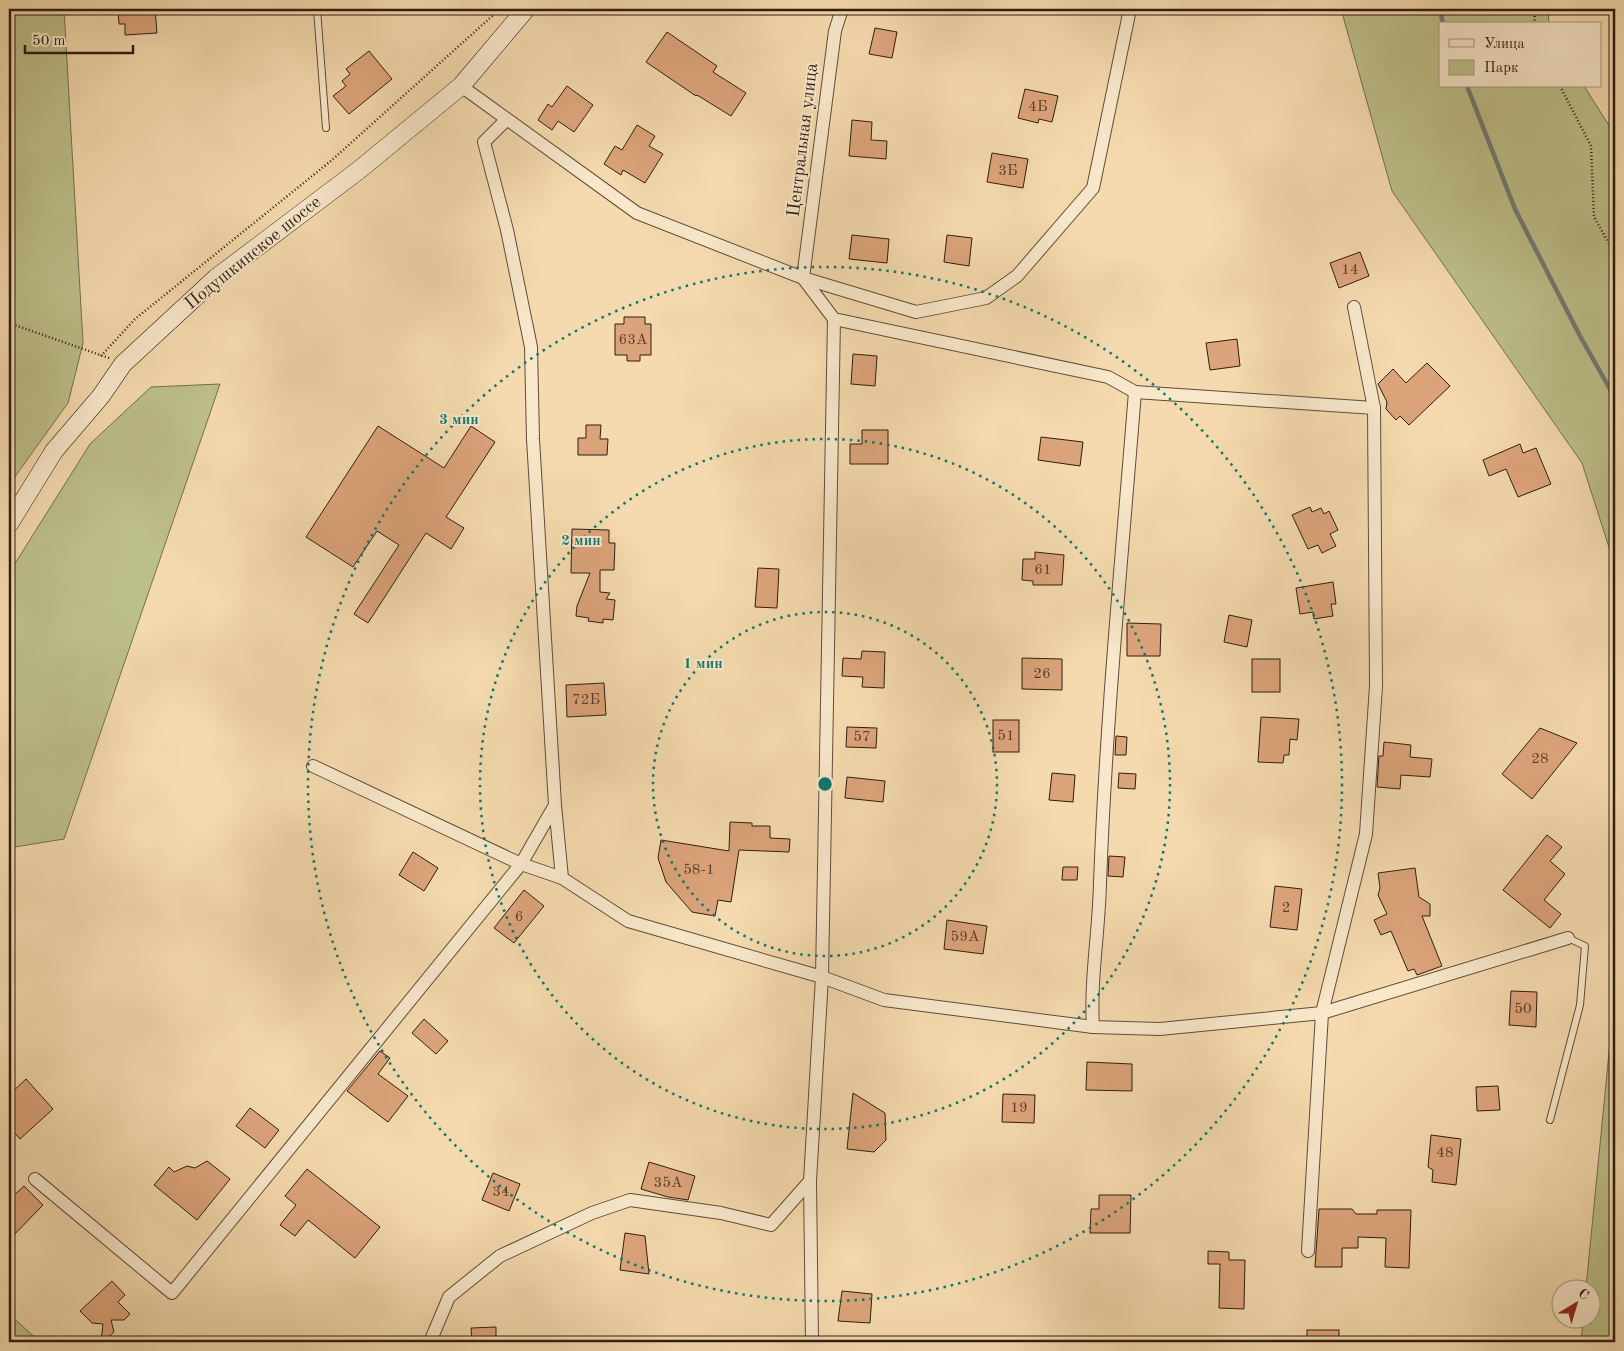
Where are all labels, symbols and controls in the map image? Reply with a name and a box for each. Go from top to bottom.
scale bar [25,22,132,54]
legend [1439,22,1602,88]
text: 50 m [32,34,66,49]
text: Улица [1484,37,1525,52]
text: Парк [1484,61,1519,76]
street label: Центральная улица [785,62,821,218]
house number: 4Б [1028,100,1048,115]
house number: 3Б [998,164,1018,179]
street label: Подушкинское шоссе [182,193,324,313]
house number: 14 [1341,263,1359,278]
house number: 63А [619,333,648,348]
text: 3 мин [439,413,479,428]
text: 2 мин [561,534,601,549]
house number: 61 [1034,563,1052,578]
text: 1 мин [683,657,723,672]
house number: 26 [1033,667,1051,682]
house number: 72Б [572,693,600,708]
house number: 51 [997,729,1015,744]
house number: 57 [853,730,871,745]
house number: 28 [1531,752,1549,767]
centre of rings [816,775,834,793]
house number: 58-1 [683,863,715,878]
house number: 2 [1282,901,1290,916]
house number: 6 [515,910,523,925]
house number: 59А [951,930,980,945]
house number: 50 [1514,1002,1532,1017]
house number: 19 [1010,1101,1028,1116]
house number: 48 [1436,1146,1454,1161]
house number: 35А [654,1176,683,1191]
house number: 34 [492,1185,510,1200]
north arrow [1552,1278,1602,1328]
text: С [1575,1286,1591,1303]

